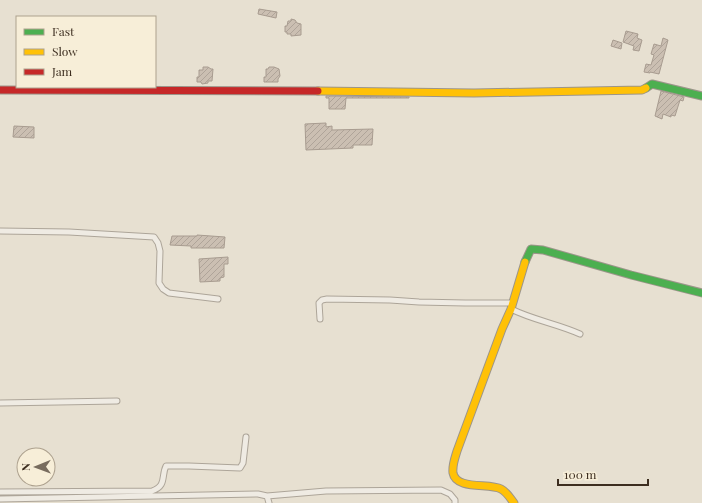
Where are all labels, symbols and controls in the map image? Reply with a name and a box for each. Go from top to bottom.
legend [16,16,156,88]
text: Fast [52,23,75,39]
text: Slow [52,43,78,59]
text: Jam [51,63,73,79]
north arrow [16,447,56,487]
scale bar [558,461,648,487]
text: N [18,463,33,471]
text: 100 m [564,466,597,482]

